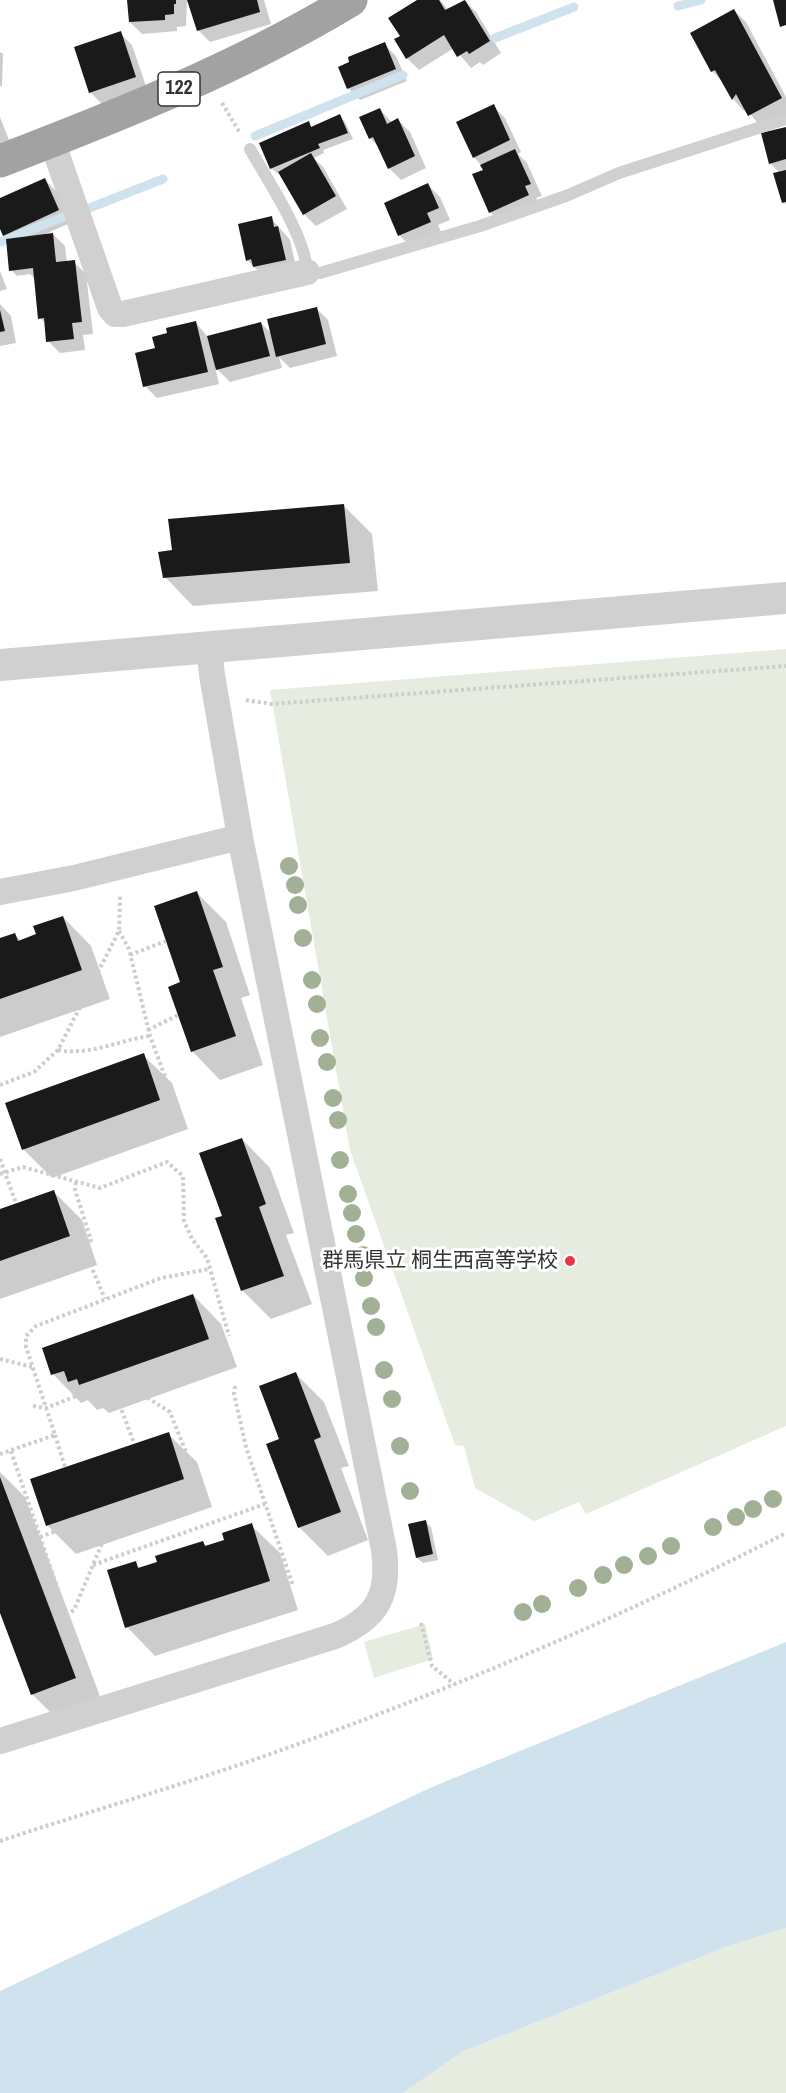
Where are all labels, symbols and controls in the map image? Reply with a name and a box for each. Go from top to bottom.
road number: 122 [158,72,200,106]
place label: 群馬県立 桐生西高等学校 [322,1248,558,1274]
marker: 群馬県立 桐生西高等学校 [563,1254,577,1268]

